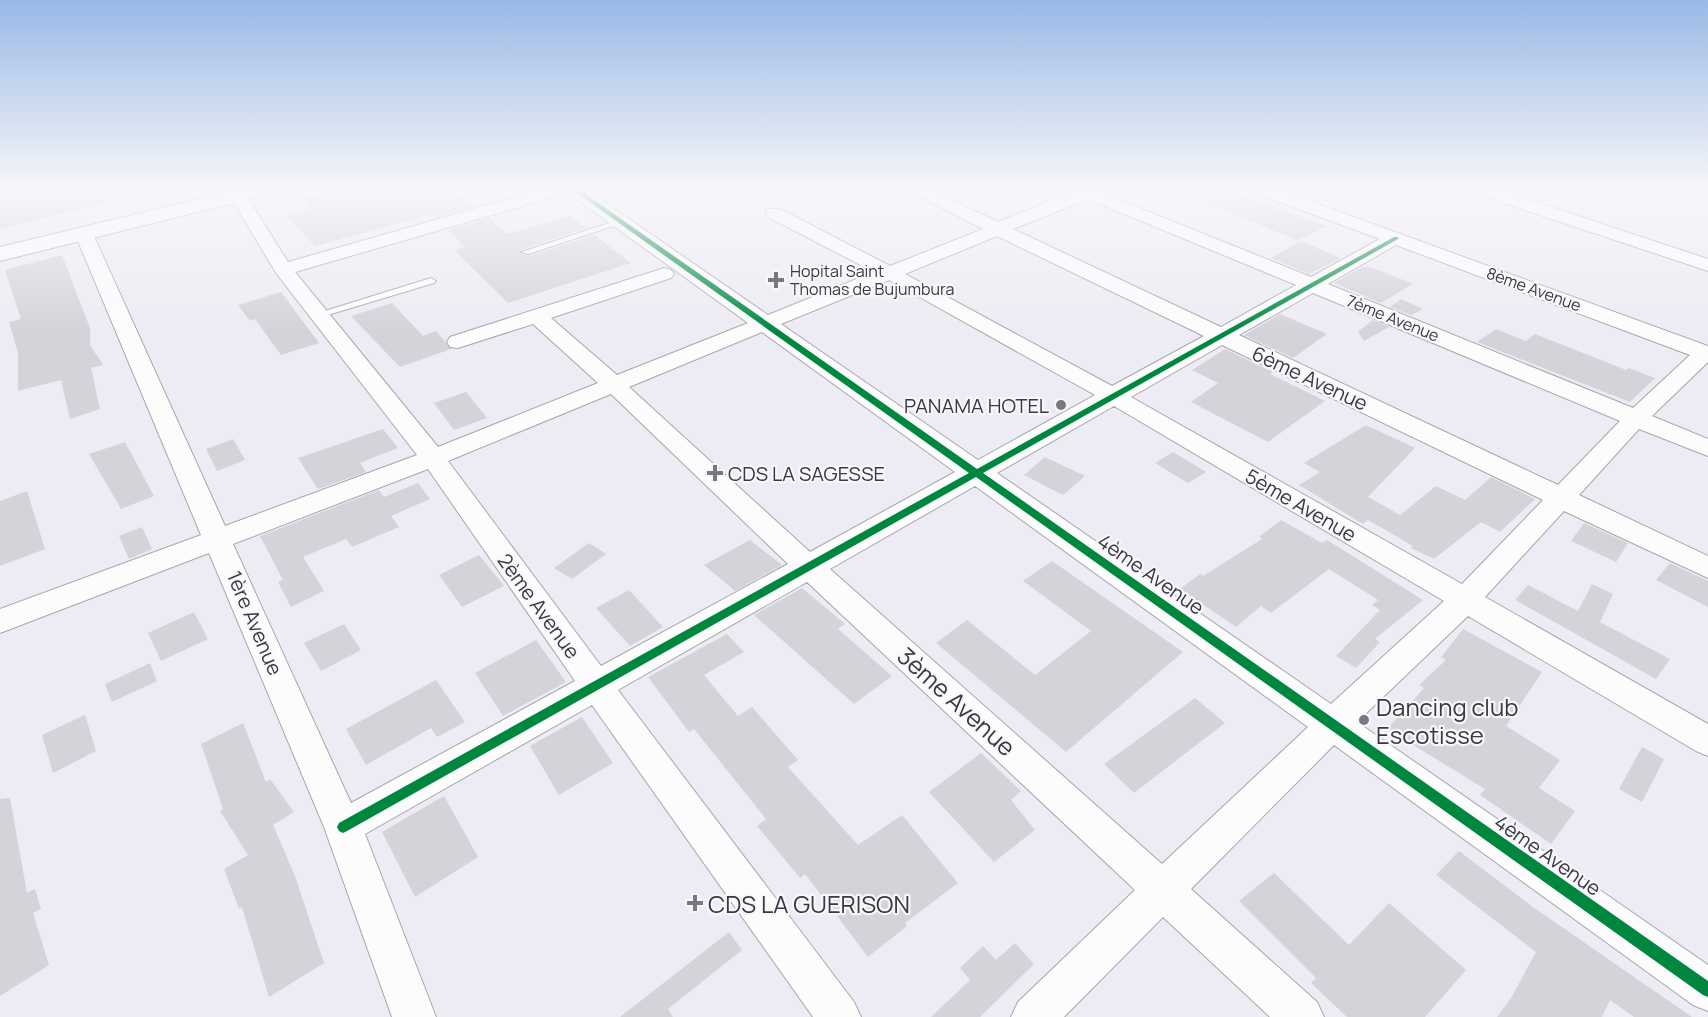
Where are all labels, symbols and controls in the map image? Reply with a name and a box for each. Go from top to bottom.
place label: Hopital Saint Thomas de Bujumbura [790,260,954,300]
street label: 8ème Avenue [1484,262,1584,316]
marker: Hopital Saint Thomas de Bujumbura [767,271,785,289]
street label: 7ème Avenue [1343,289,1443,347]
street label: 6ème Avenue [1248,339,1372,417]
place label: PANAMA HOTEL [904,392,1049,419]
marker: PANAMA HOTEL [1054,398,1068,412]
place label: CDS LA SAGESSE [728,460,885,487]
street label: 5ème Avenue [1241,462,1361,548]
marker: CDS LA SAGESSE [706,464,724,482]
street label: 4ème Avenue [1092,527,1210,621]
street label: 2ème Avenue [492,548,586,664]
street label: 1ère Avenue [221,567,289,679]
street label: 3ème Avenue [891,639,1023,763]
place label: Dancing club Escotisse [1376,690,1518,751]
marker: Dancing club Escotisse [1357,713,1371,727]
street label: 4ème Avenue [1489,808,1607,902]
place label: CDS LA GUERISON [708,887,910,920]
marker: CDS LA GUERISON [686,894,704,912]

